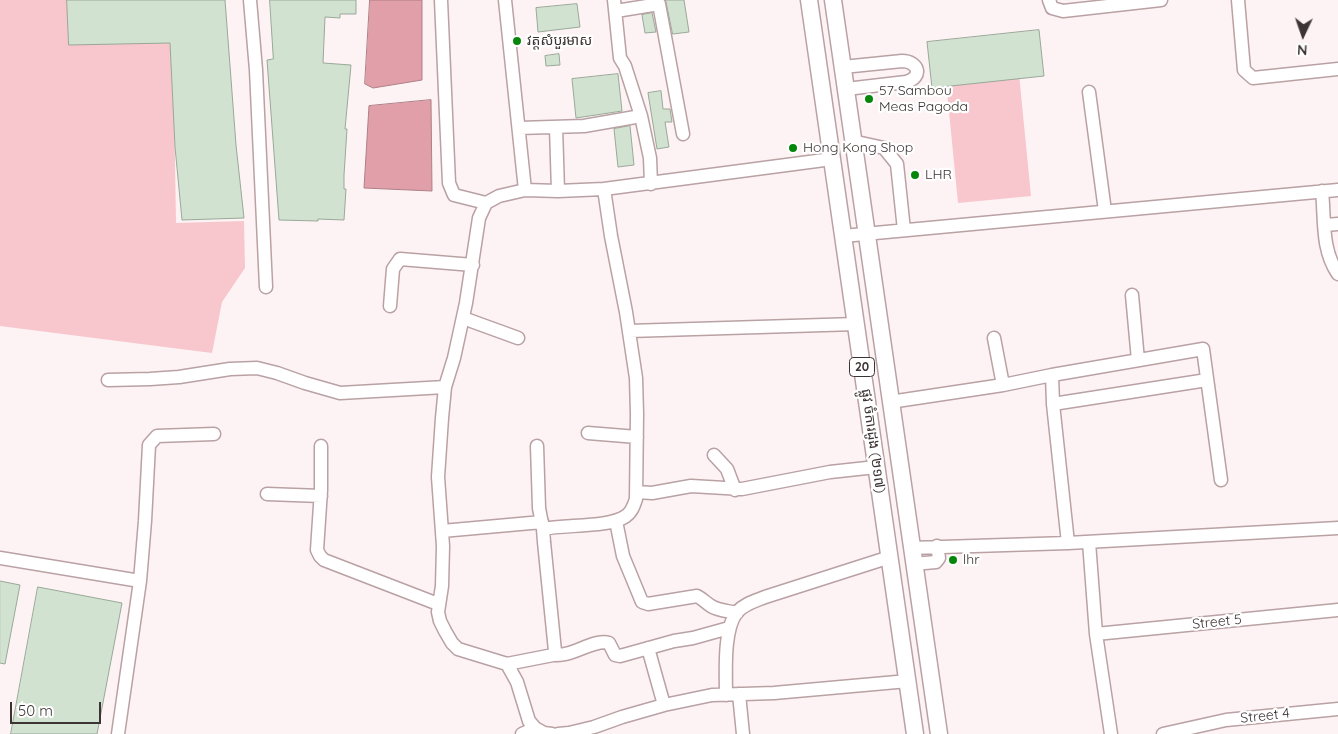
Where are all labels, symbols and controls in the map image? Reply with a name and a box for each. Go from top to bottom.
north arrow [1278,10,1328,60]
place label: វត្តសំបួរមាស [527,33,592,49]
marker: វត្តសំបួរមាស [511,35,523,47]
text: N [1297,41,1308,59]
place label: 57 Sambou Meas Pagoda [879,83,968,115]
marker: 57 Sambou Meas Pagoda [863,93,875,105]
place label: Hong Kong Shop [803,140,913,156]
marker: Hong Kong Shop [787,142,799,154]
place label: LHR [925,167,952,183]
marker: LHR [909,169,921,181]
road number: 20 [850,358,874,377]
street label: ផ្លូវ ចំការដូង (២១៧) [857,388,889,494]
place label: lhr [963,552,980,568]
marker: lhr [947,554,959,566]
street label: Street 5 [1191,611,1243,633]
scale bar [12,692,104,724]
text: 50 m [18,701,53,720]
street label: Street 4 [1240,705,1290,727]

